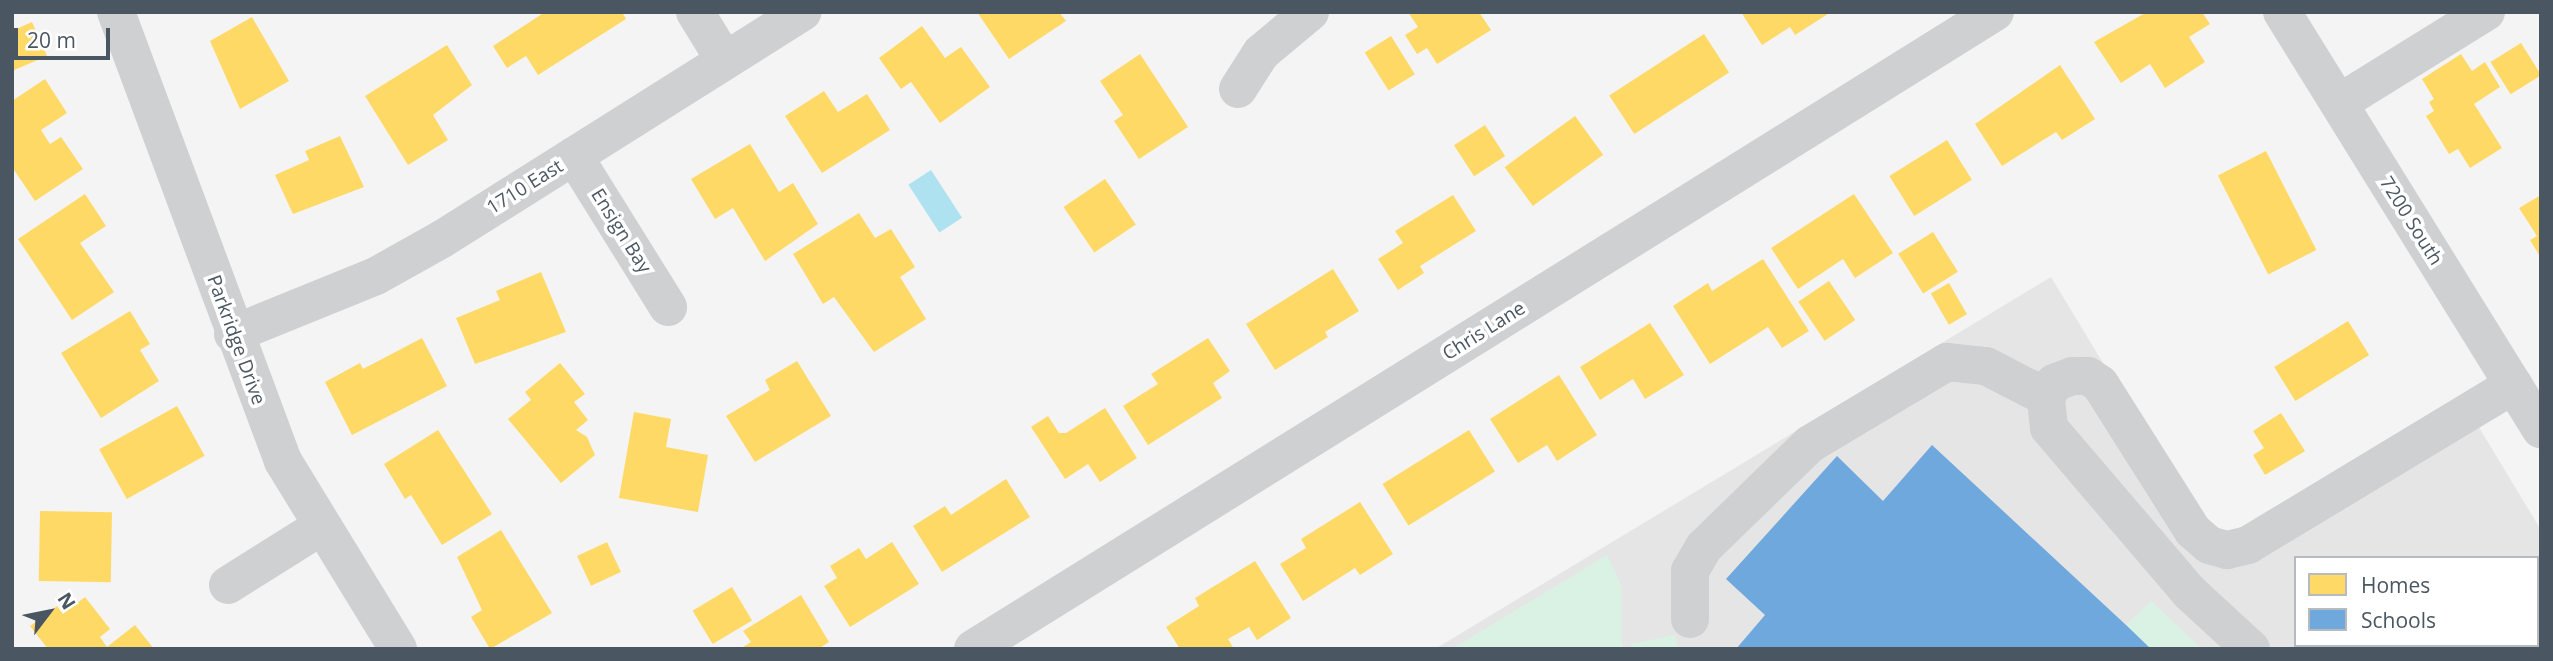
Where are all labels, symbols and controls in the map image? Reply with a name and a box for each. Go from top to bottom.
scale bar [18,14,114,58]
text: 20 m [27,26,76,54]
street label: 1710 East [483,155,567,219]
street label: 7200 South [2375,172,2447,270]
street label: Ensign Bay [586,185,656,277]
street label: Parkridge Drive [202,272,270,408]
street label: Chris Lane [1439,297,1529,365]
legend [2294,556,2539,647]
text: Homes [2361,571,2430,599]
north arrow [14,577,84,647]
text: N [52,587,82,614]
text: Schools [2361,606,2436,634]

